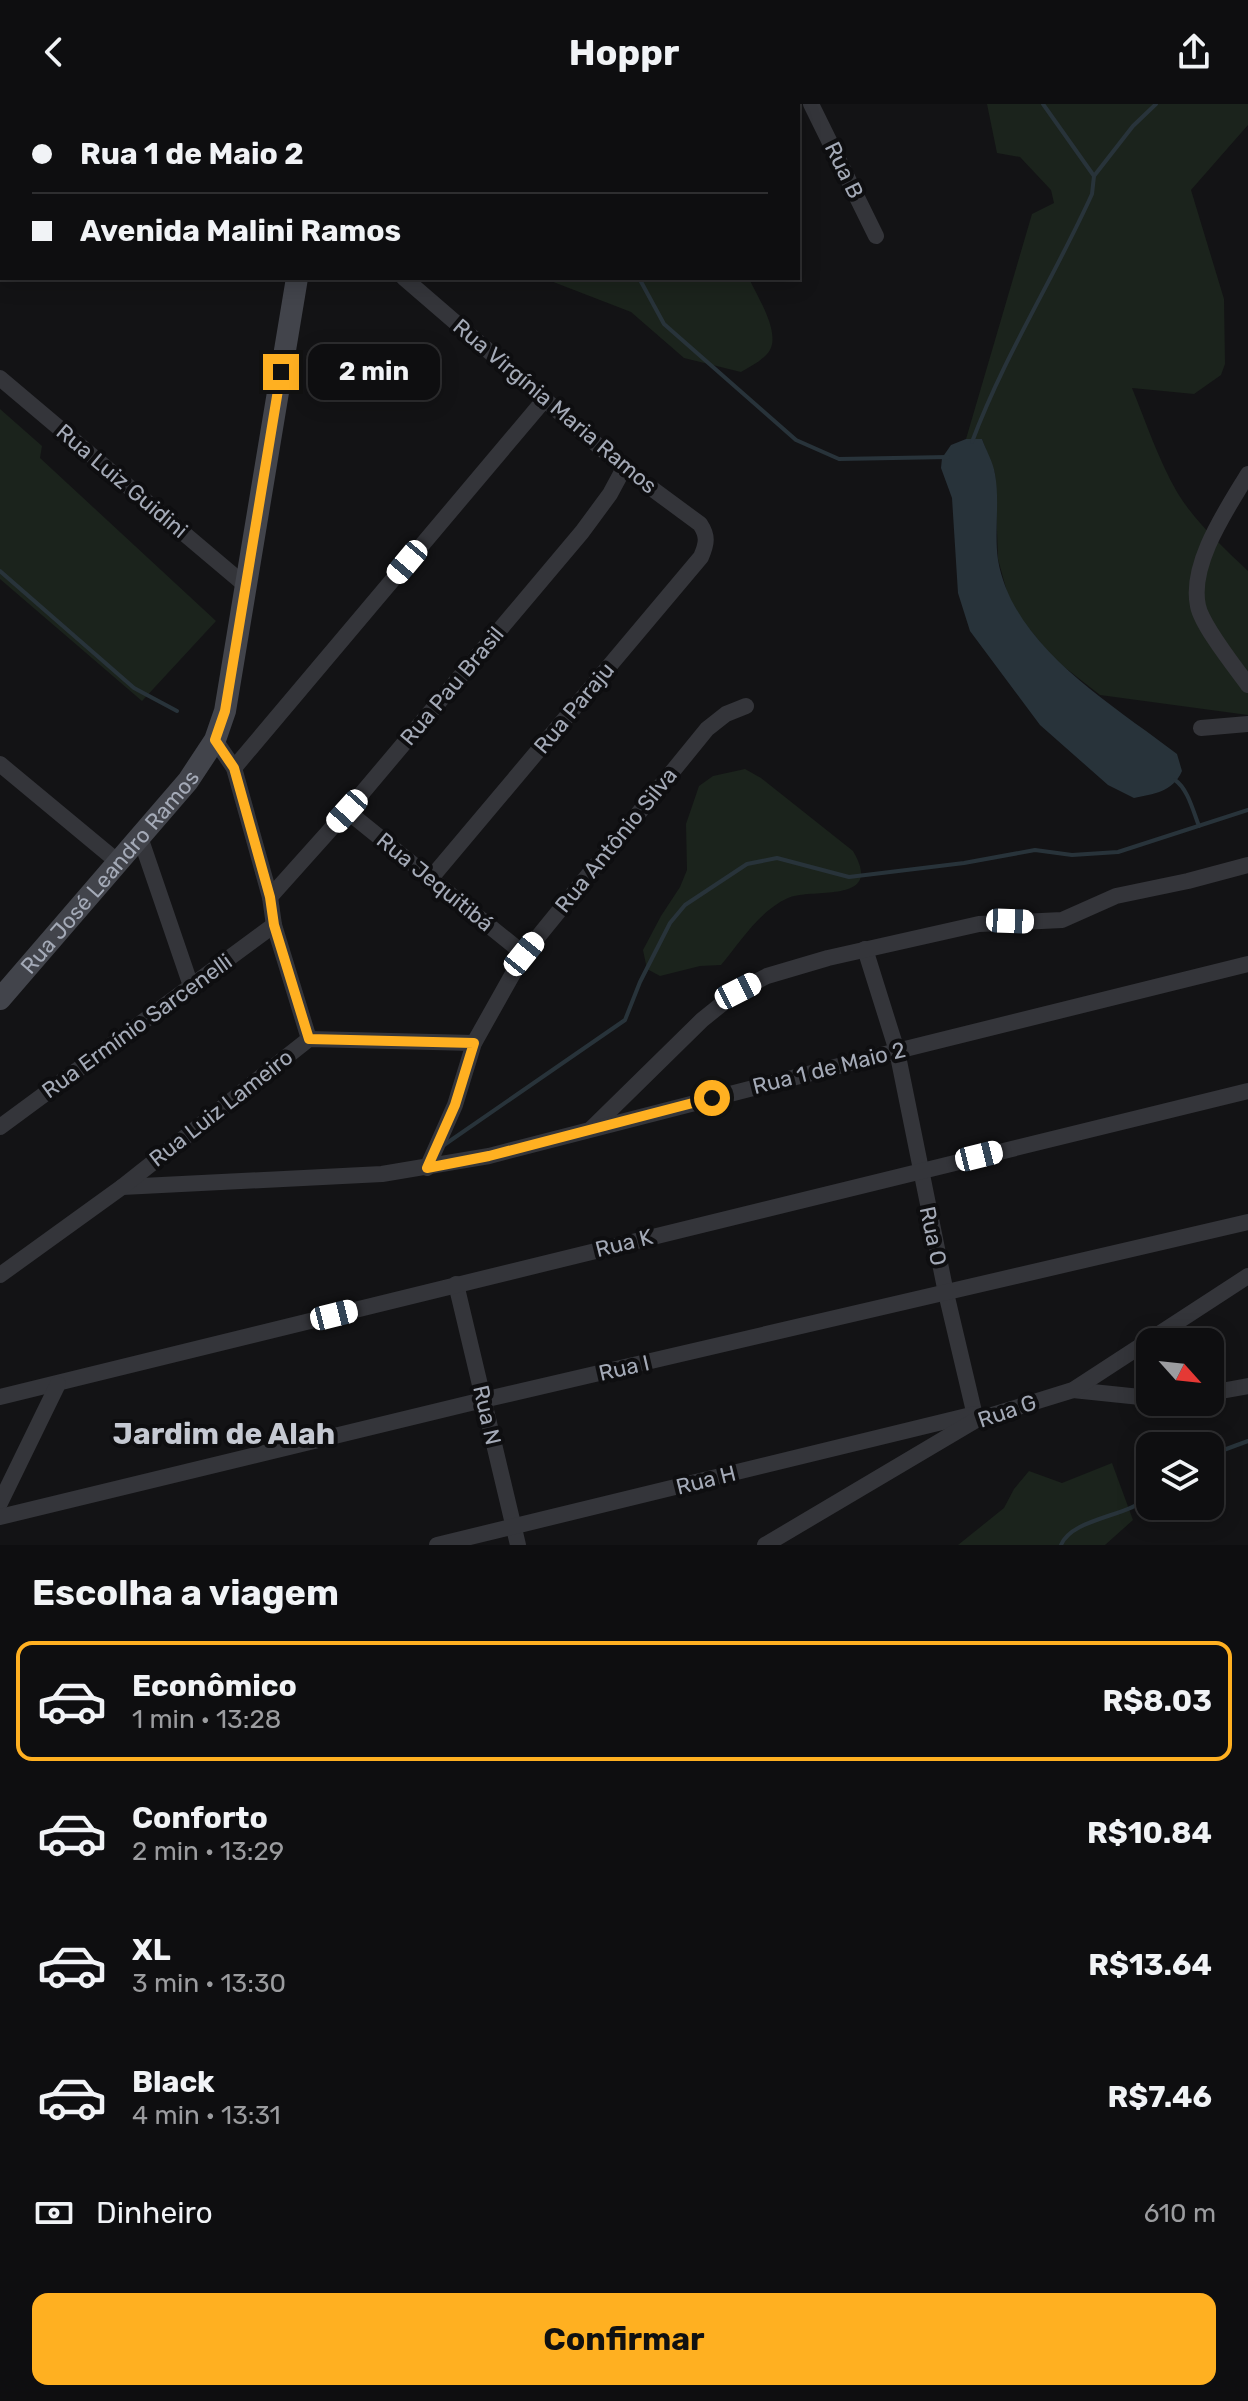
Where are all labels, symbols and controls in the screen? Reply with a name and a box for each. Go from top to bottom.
icon: back [32,30,76,74]
icon: share [1172,30,1216,74]
text: Hoppr [569,31,679,74]
text: Rua 1 de Maio 2 [80,136,304,172]
street label: Rua B [819,137,869,203]
text: Avenida Malini Ramos [80,213,401,249]
street label: Rua Virgínia Maria Ramos [448,313,662,499]
callout: 2 min [309,344,441,400]
route end [263,354,299,390]
text: 2 min [339,356,409,387]
street label: Rua Luiz Guidini [51,418,193,544]
car [382,536,432,588]
street label: Rua Pau Brasil [394,621,510,751]
street label: Rua Paraju [528,657,620,759]
street label: Rua Antônio Silva [549,762,683,918]
street label: Rua José Leandro Ramos [15,765,205,979]
car [322,785,372,837]
street label: Rua Jequitibá [371,827,499,937]
car [986,908,1034,934]
car [500,928,548,980]
street label: Rua Ermínio Sarcenelli [37,948,237,1104]
car [711,969,765,1013]
street label: Rua 1 de Maio 2 [750,1036,908,1100]
street label: Rua Luiz Lameiro [144,1044,298,1172]
route start [694,1080,730,1116]
car [953,1139,1005,1173]
street label: Rua O [914,1204,952,1268]
street label: Rua K [592,1223,656,1263]
car [308,1298,360,1332]
north arrow [1136,1328,1224,1416]
map controls [1136,1328,1224,1520]
street label: Rua I [596,1349,652,1387]
street label: Rua N [467,1382,507,1448]
street label: Rua G [974,1388,1040,1434]
district label: Jardim de Alah [113,1416,335,1452]
button: layers [1136,1432,1224,1520]
street label: Rua H [673,1460,739,1500]
text: Escolha a viagem [32,1571,339,1614]
icon: car [36,1665,108,1737]
text: Econômico [132,1668,297,1704]
text: R$8.03 [1103,1683,1212,1719]
text: 1 min · 13:28 [132,1704,281,1735]
icon: car [36,1797,108,1869]
text: Conforto [132,1800,268,1836]
text: R$10.84 [1087,1815,1212,1851]
text: 2 min · 13:29 [132,1836,284,1867]
icon: car [36,1929,108,2001]
text: XL [132,1932,171,1968]
text: R$13.64 [1088,1947,1212,1983]
text: 3 min · 13:30 [132,1968,286,1999]
icon: car [36,2061,108,2133]
text: Black [132,2064,215,2100]
text: R$7.46 [1107,2079,1212,2115]
text: 4 min · 13:31 [132,2100,281,2131]
icon: cash [32,2191,76,2235]
text: Dinheiro [96,2195,213,2231]
text: 610 m [1144,2198,1216,2229]
button: Confirmar [32,2293,1216,2385]

